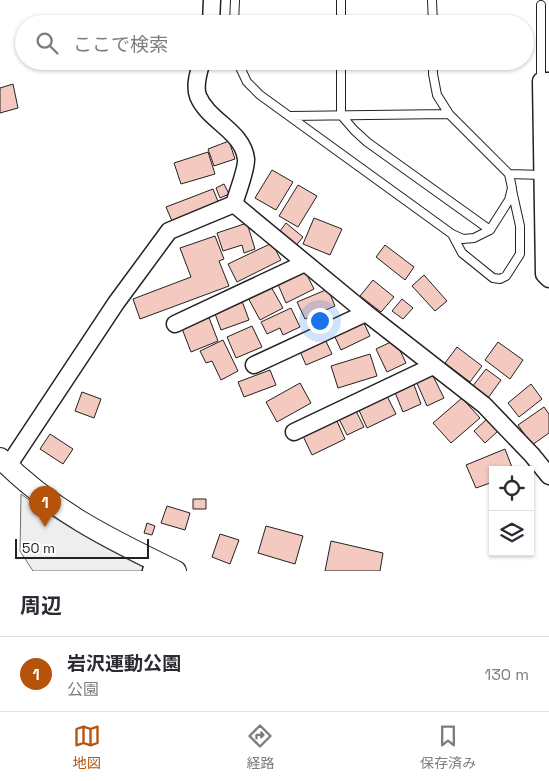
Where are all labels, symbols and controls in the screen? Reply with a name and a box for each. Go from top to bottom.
search box [15,15,534,70]
icon: search [33,29,61,57]
text: ここで検索 [73,32,168,57]
your location [307,308,333,334]
map controls [489,466,534,556]
button: locate [489,466,534,511]
pin: 1 [29,486,61,527]
button: layers [489,511,534,556]
scale bar [15,536,149,559]
text: 50 m [22,539,55,557]
text: 周辺 [20,592,62,619]
text: 岩沢運動公園 [67,651,181,676]
text: 1 [32,664,40,685]
text: 130 m [485,664,529,685]
text: 公園 [67,679,99,700]
tab: 地図 [73,722,101,772]
tab: 経路 [246,722,274,772]
tab: 保存済み [420,722,476,772]

